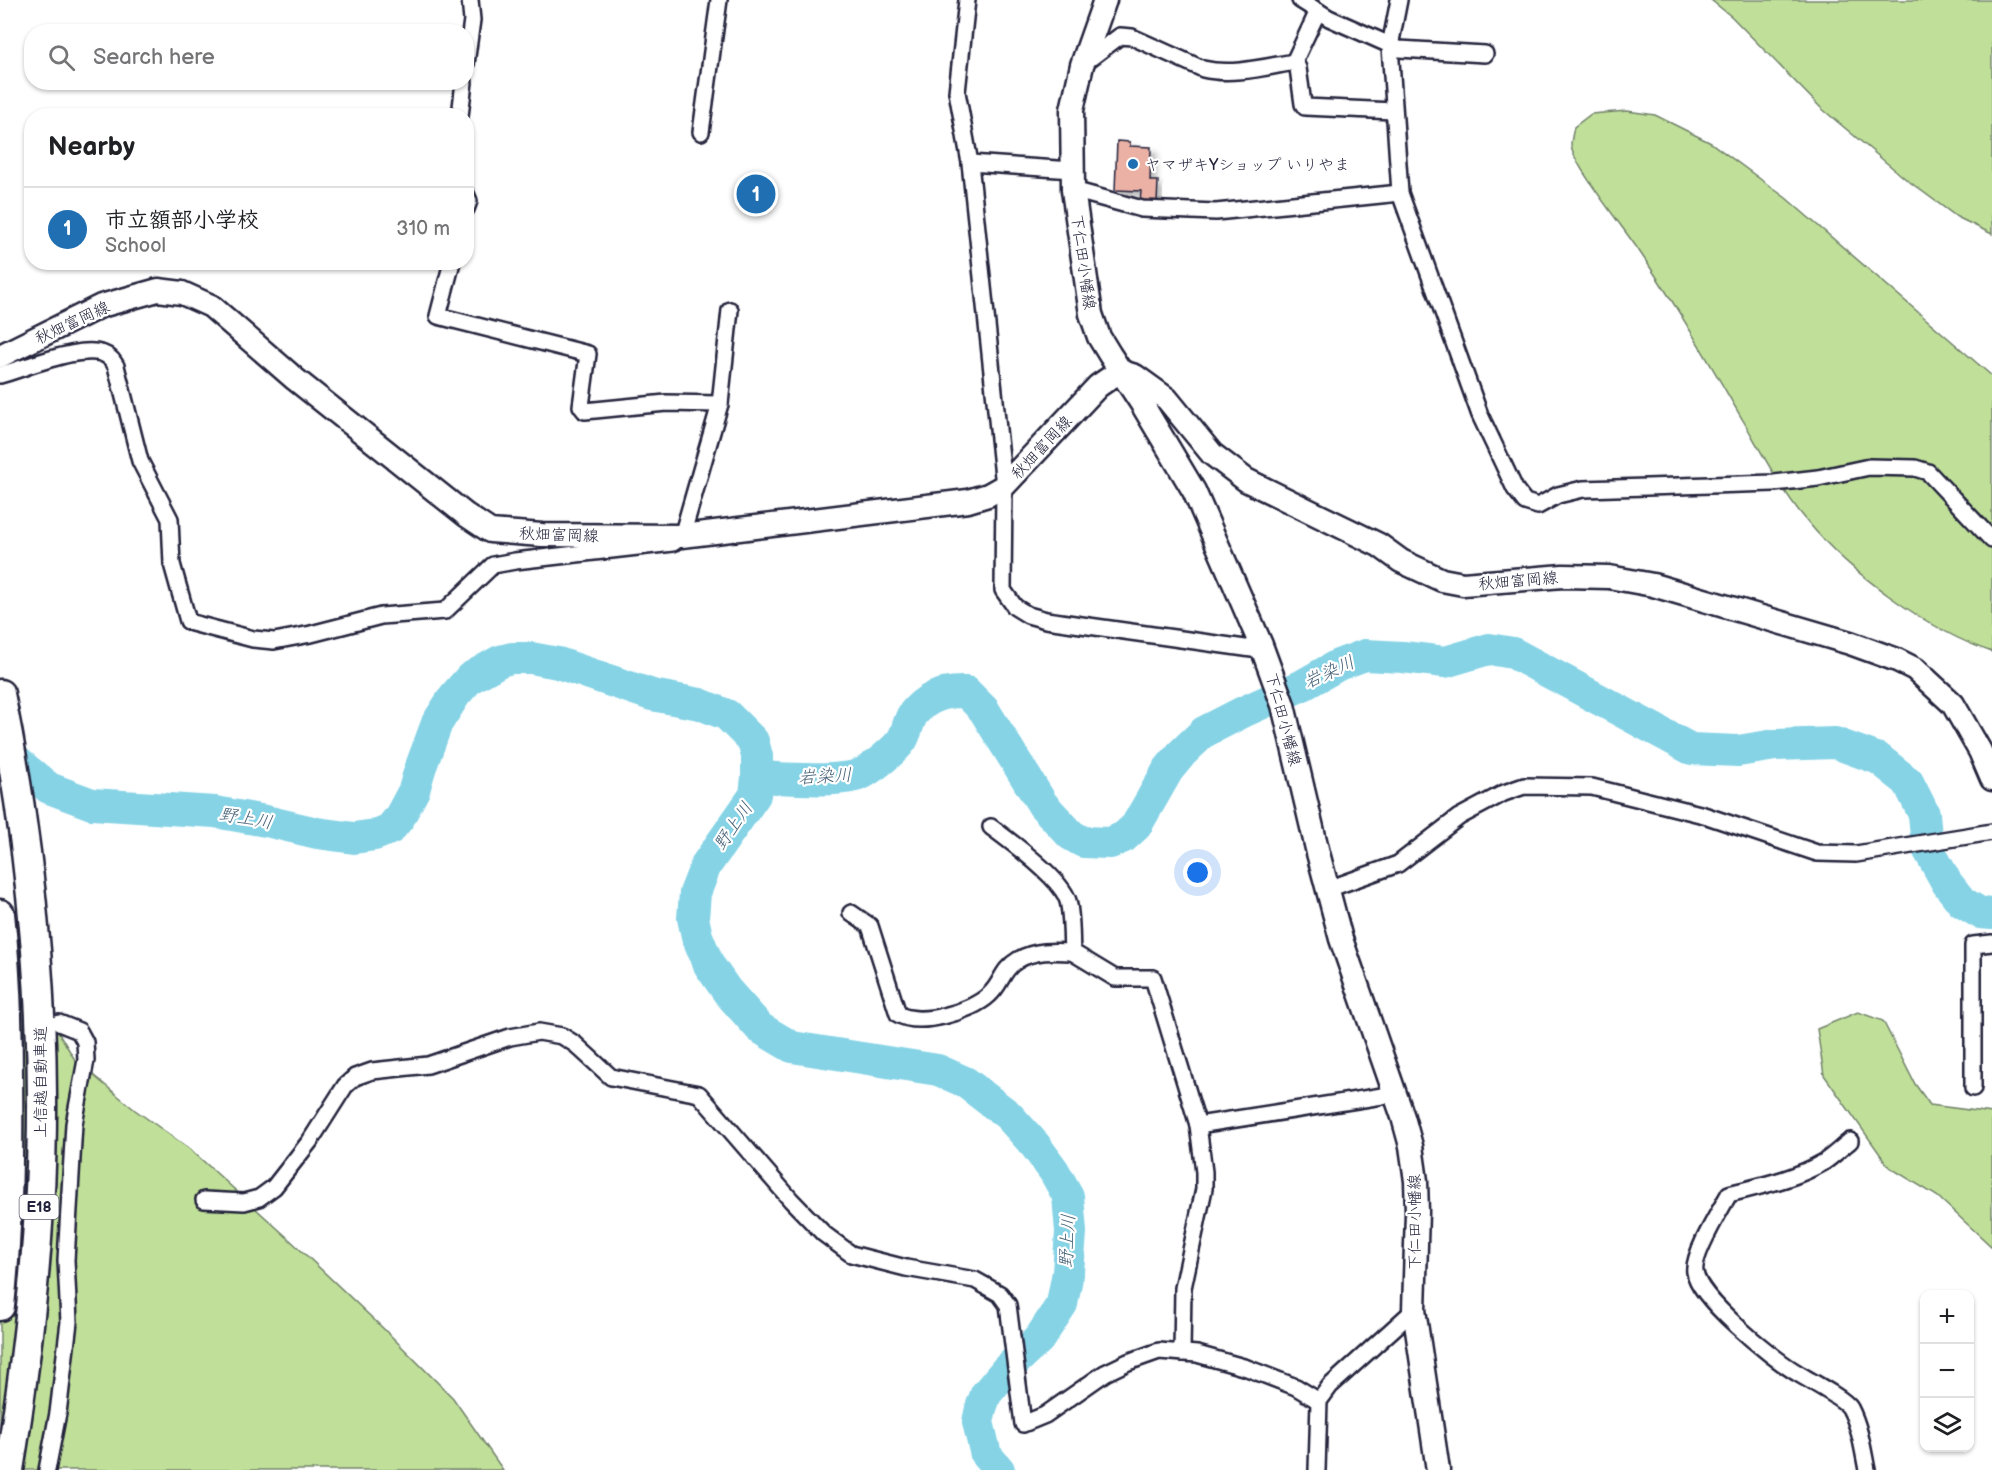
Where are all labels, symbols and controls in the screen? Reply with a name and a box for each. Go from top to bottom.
search box [24,24,474,90]
icon: search [45,41,78,74]
text: Search here [93,44,215,71]
text: Nearby [48,132,135,163]
place label: ヤマザキYショップ いりやま [1145,156,1350,175]
marker: ヤマザキYショップ いりやま [1126,157,1140,171]
pin: 1 [736,172,776,216]
text: 市立額部小学校 [105,207,259,234]
street label: 下仁田小幡線 [1066,213,1099,311]
text: 1 [63,217,72,241]
text: 310 m [396,217,450,241]
text: School [105,234,166,258]
street label: 秋畑富岡線 [32,298,113,349]
street label: 秋畑富岡線 [1008,412,1076,484]
street label: 秋畑富岡線 [519,525,599,546]
street label: 秋畑富岡線 [1477,569,1559,594]
water label: 岩染川 [1300,652,1358,693]
street label: 下仁田小幡線 [1261,671,1304,768]
water label: 岩染川 [798,765,853,788]
water label: 野上川 [709,798,757,854]
water label: 野上川 [218,803,274,834]
your location [1183,858,1212,887]
street label: 上信越自動車道 [32,1026,51,1138]
street label: 下仁田小幡線 [1406,1174,1425,1270]
road number: E18 [20,1195,58,1219]
water label: 野上川 [1056,1214,1079,1269]
map controls [1920,1290,1974,1452]
button: + [1920,1290,1974,1344]
button: − [1920,1344,1974,1398]
button: layers [1920,1398,1974,1452]

